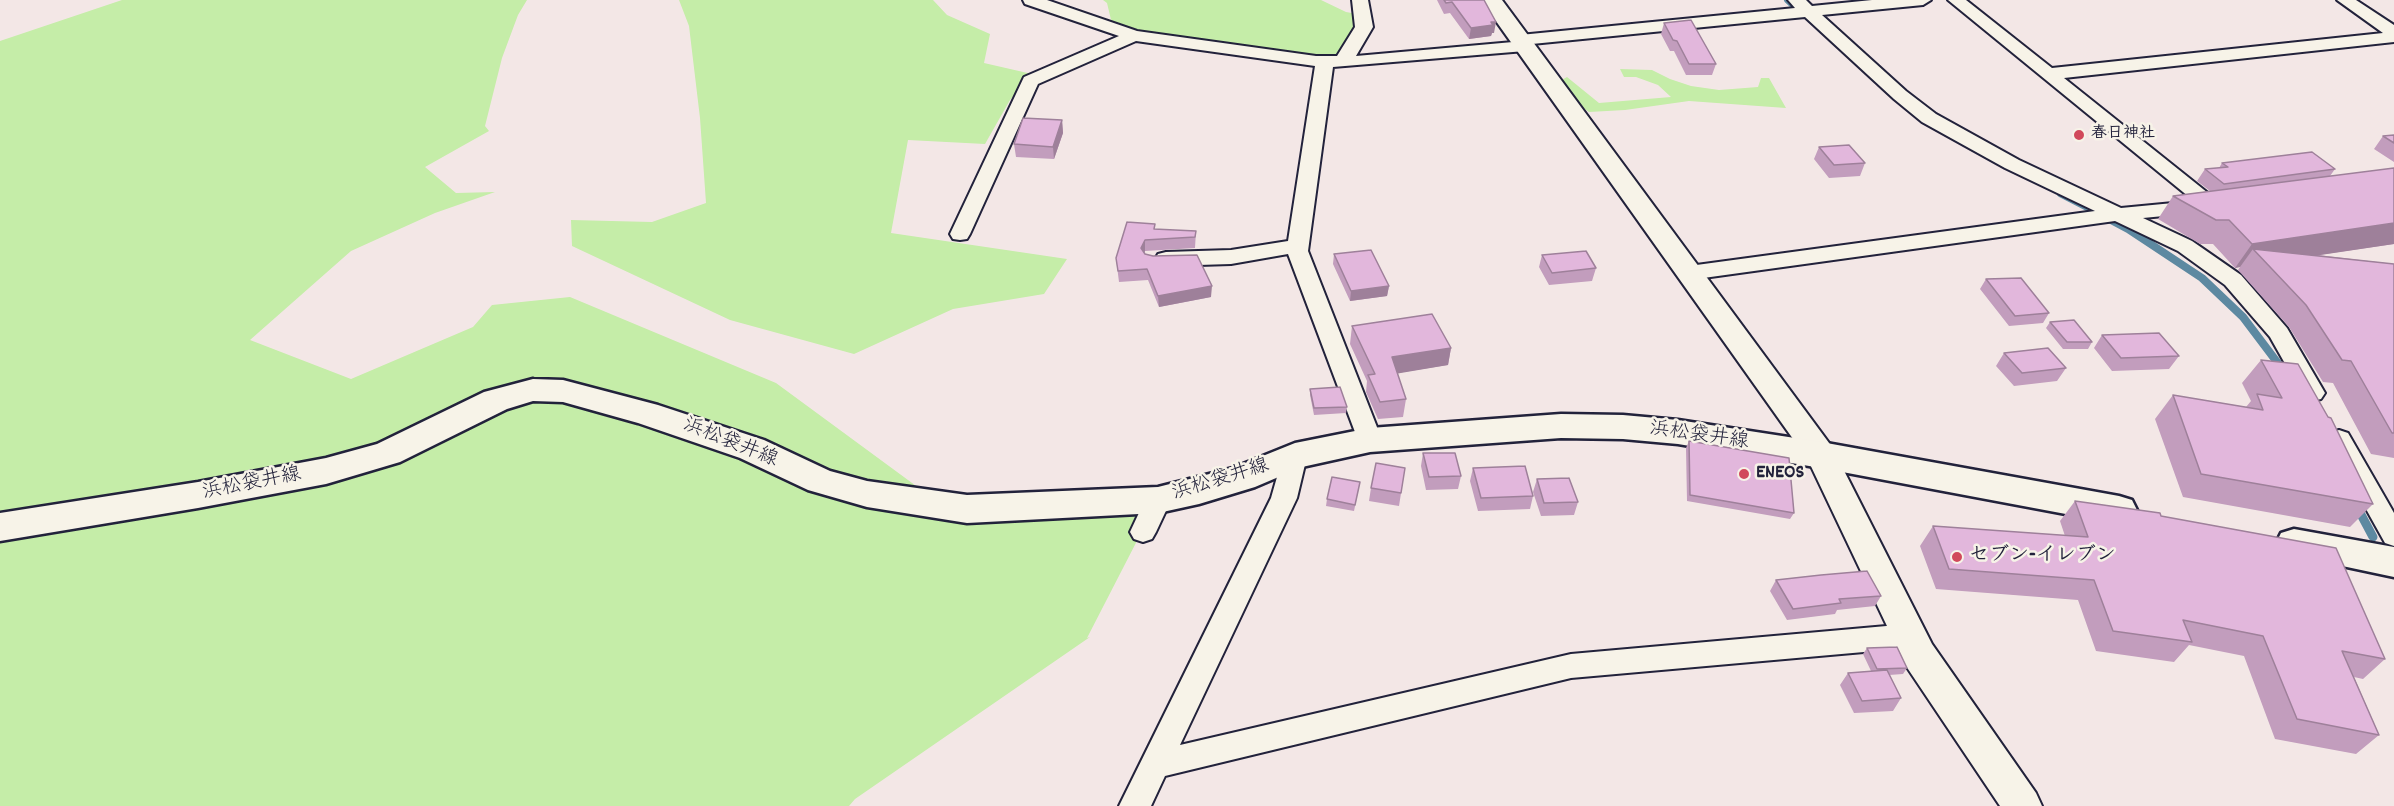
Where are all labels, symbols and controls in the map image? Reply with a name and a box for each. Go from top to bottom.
place label: 春日神社 [2091,125,2155,145]
marker: 春日神社 [2072,128,2086,142]
street label: 浜松袋井線 [679,414,781,474]
street label: 浜松袋井線 [1648,418,1750,456]
street label: 浜松袋井線 [1170,455,1272,507]
place label: ENEOS [1756,462,1804,486]
street label: 浜松袋井線 [201,464,303,506]
marker: ENEOS [1737,467,1751,481]
place label: セブン-イレブン [1969,545,2116,569]
marker: セブン-イレブン [1950,550,1964,564]

